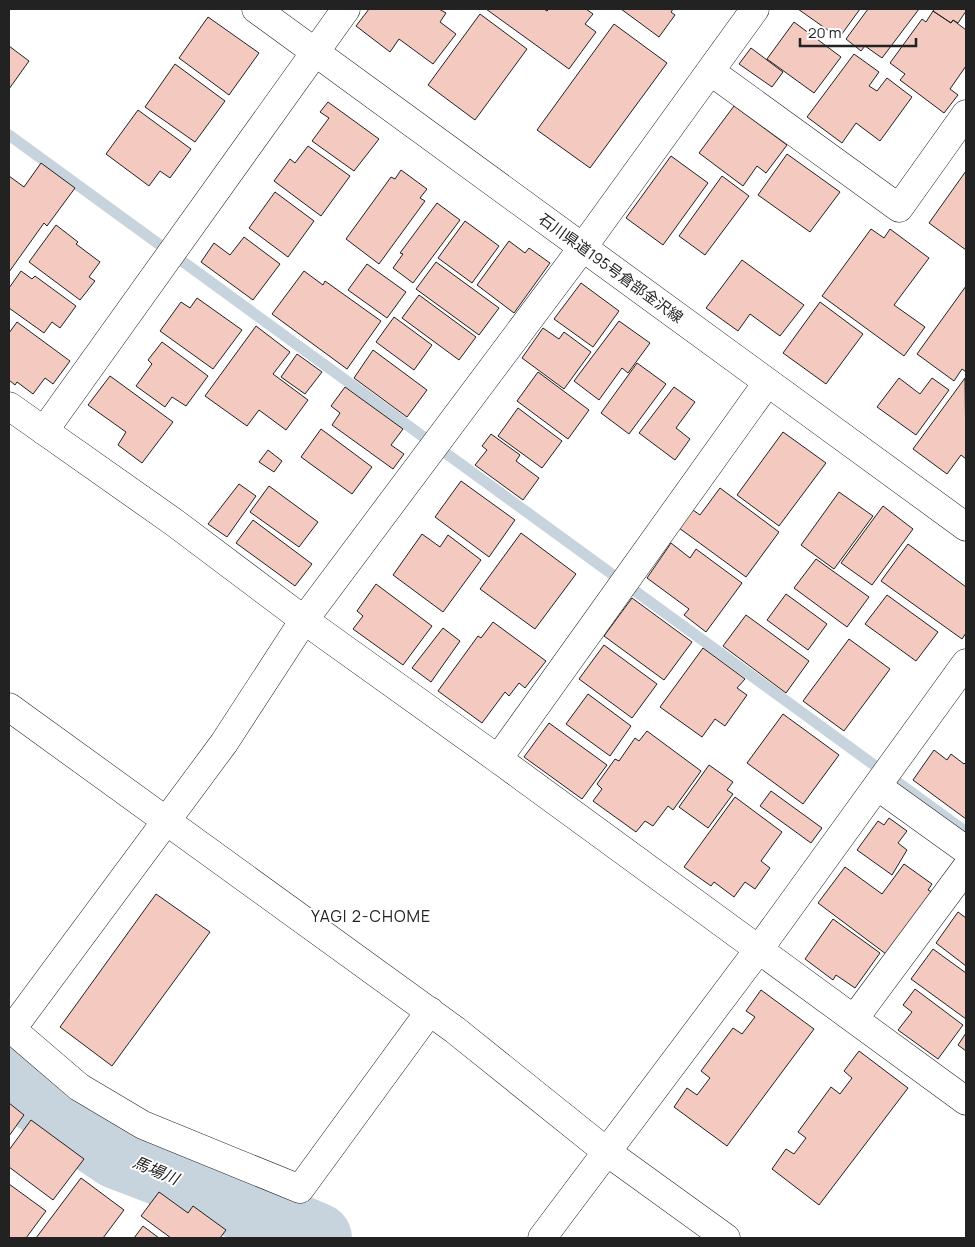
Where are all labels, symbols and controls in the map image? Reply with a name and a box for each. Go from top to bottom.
scale bar [800,15,916,47]
text: 20 m [808,22,841,43]
street label: 石川県道195号倉部金沢線 [535,208,687,328]
district label: YAGI 2-CHOME [311,905,431,927]
water label: 馬場川 [130,1150,184,1190]

